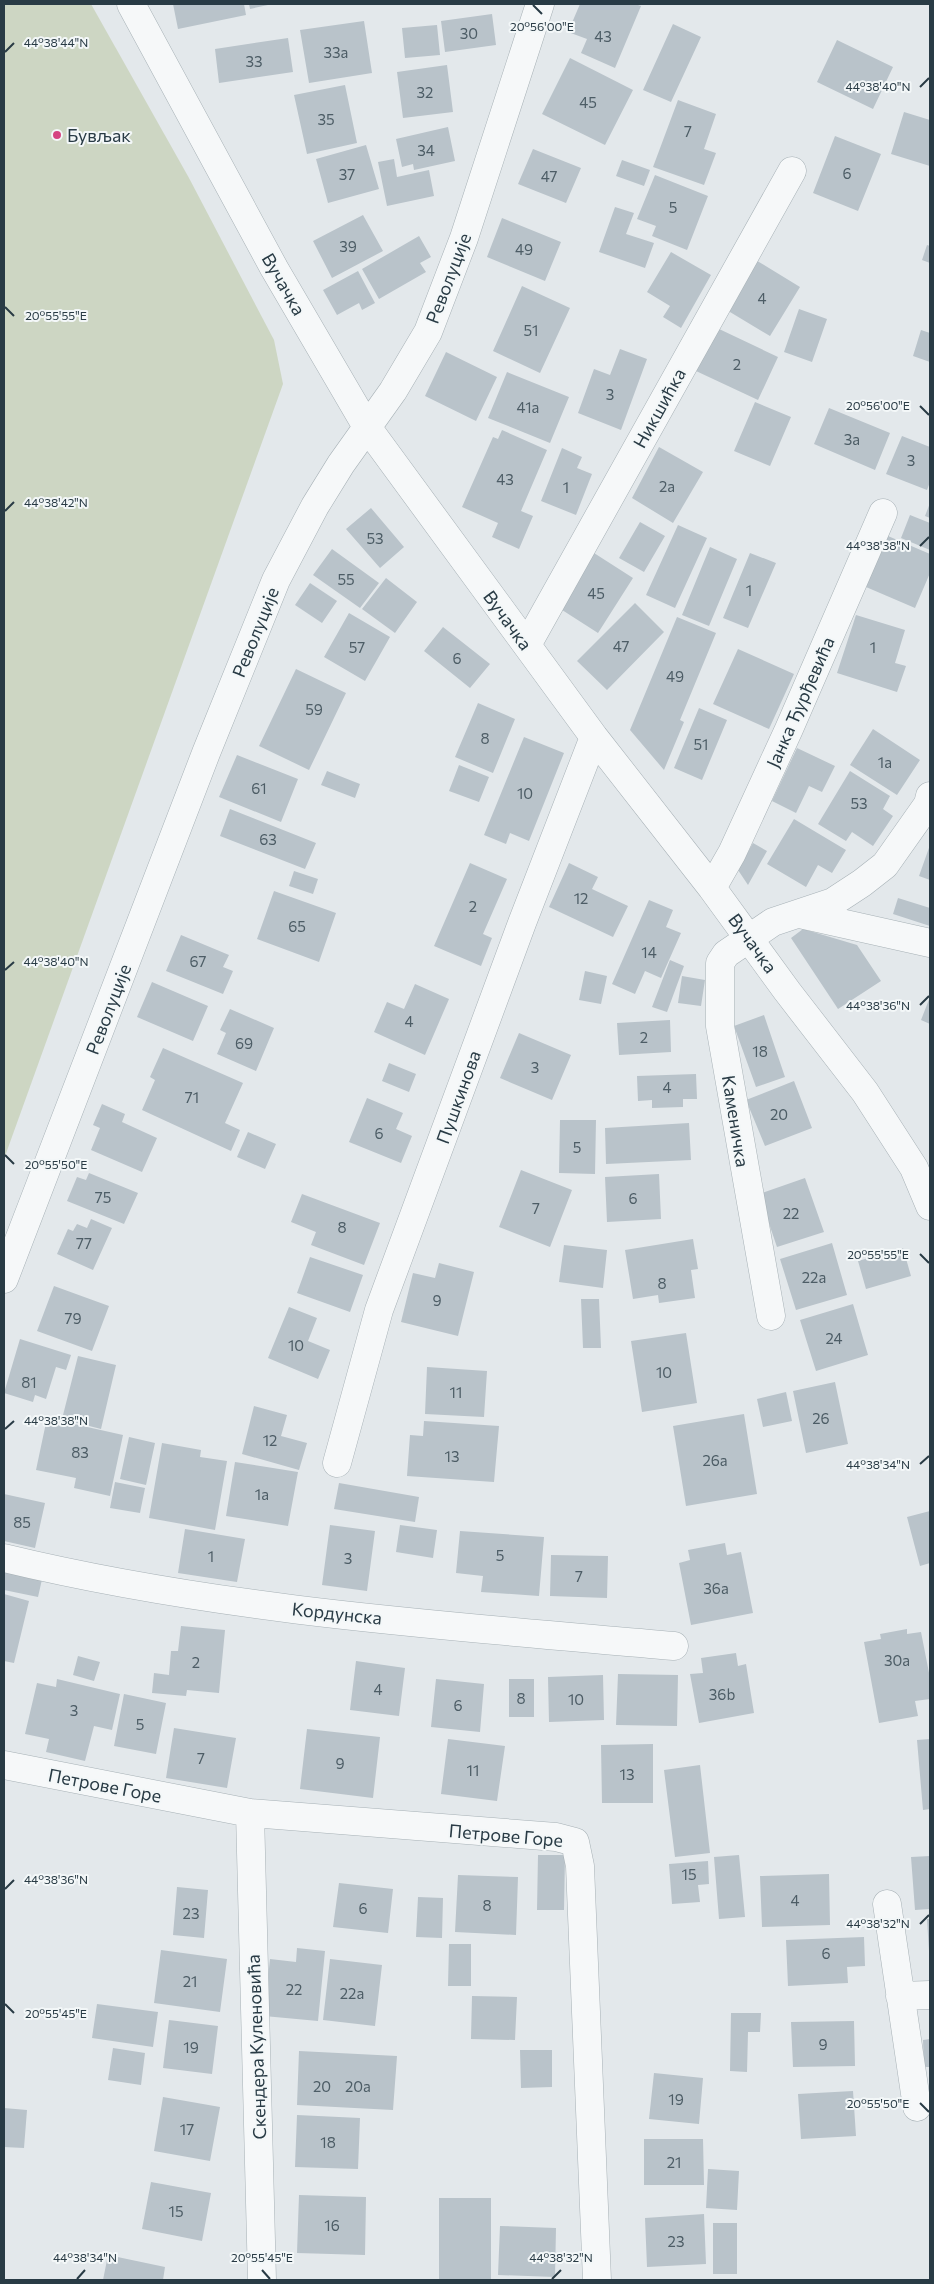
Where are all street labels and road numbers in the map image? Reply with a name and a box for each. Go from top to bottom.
street label: Револуције [421,230,475,326]
street label: Вучачка [257,249,311,319]
street label: Никшићка [628,364,690,452]
street label: Револуције [227,584,283,680]
street label: Вучачка [479,586,537,654]
street label: Јанка Ђурђевића [761,633,839,771]
street label: Вучачка [724,909,782,977]
street label: Револуције [81,961,135,1057]
street label: Пушкинова [431,1047,485,1147]
street label: Каменичка [718,1073,754,1169]
street label: Кордунска [291,1597,383,1629]
street label: Петрове Горе [47,1763,163,1807]
street label: Петрове Горе [448,1819,564,1851]
street label: Скендера Куленовића [242,1954,270,2140]

